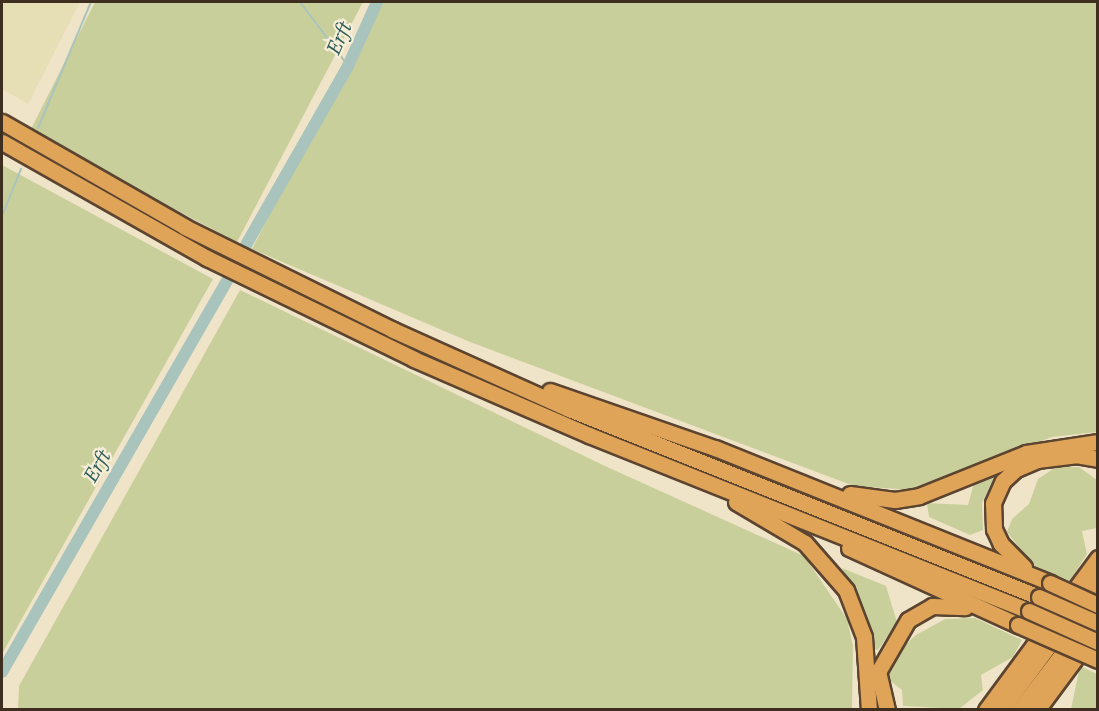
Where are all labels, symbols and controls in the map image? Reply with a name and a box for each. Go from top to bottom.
water label: Erft [321,18,357,58]
water label: Erft [78,445,116,487]

